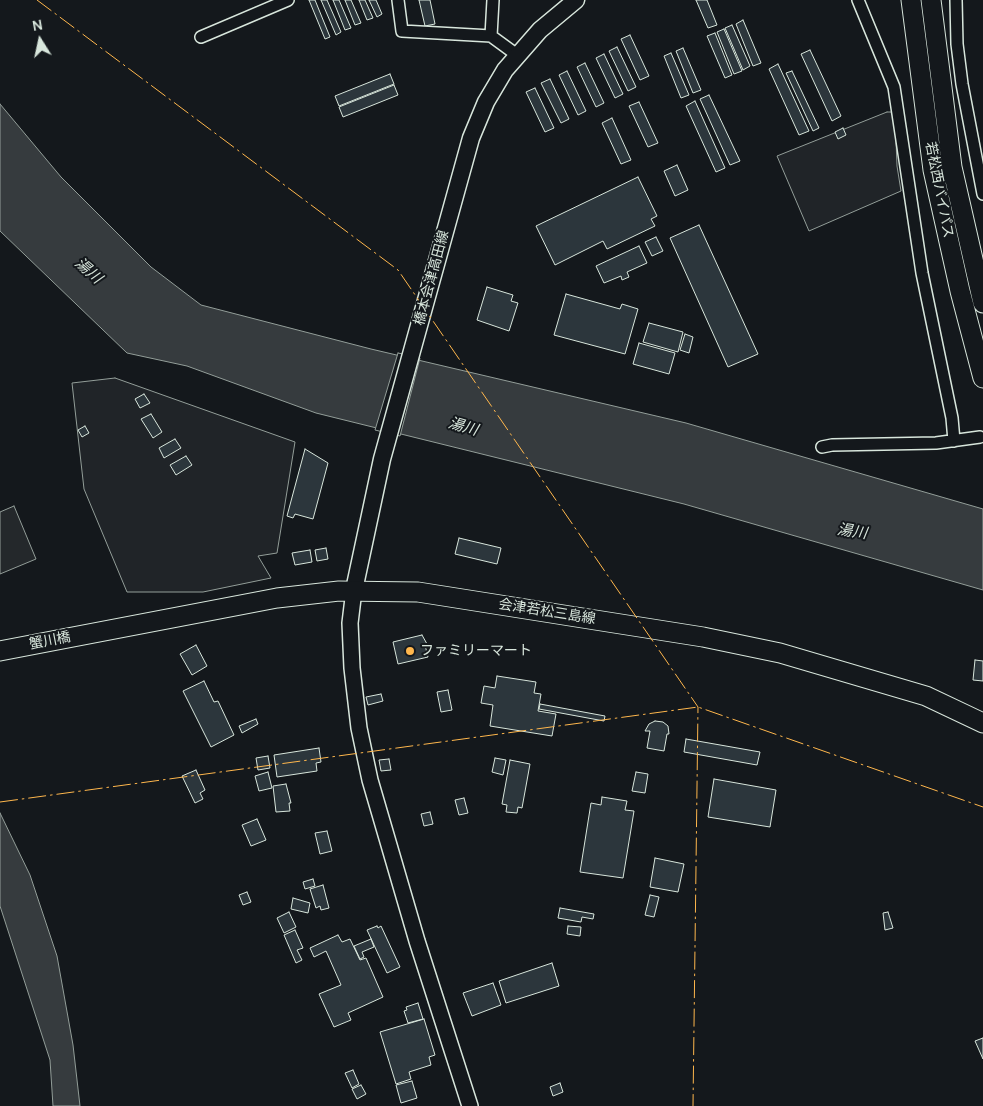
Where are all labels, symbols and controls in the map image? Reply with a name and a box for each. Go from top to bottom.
north arrow [15,15,65,65]
text: N [31,15,44,35]
street label: 若松西バイパス [921,140,957,240]
street label: 橋本会津高田線 [411,228,453,328]
water label: 湯川 [71,254,105,288]
water label: 湯川 [446,414,480,440]
water label: 湯川 [836,521,868,543]
street label: 会津若松三島線 [497,596,597,628]
street label: 蟹川橋 [28,629,72,653]
place label: ファミリーマート [420,643,532,659]
marker: ファミリーマート [404,645,416,657]

